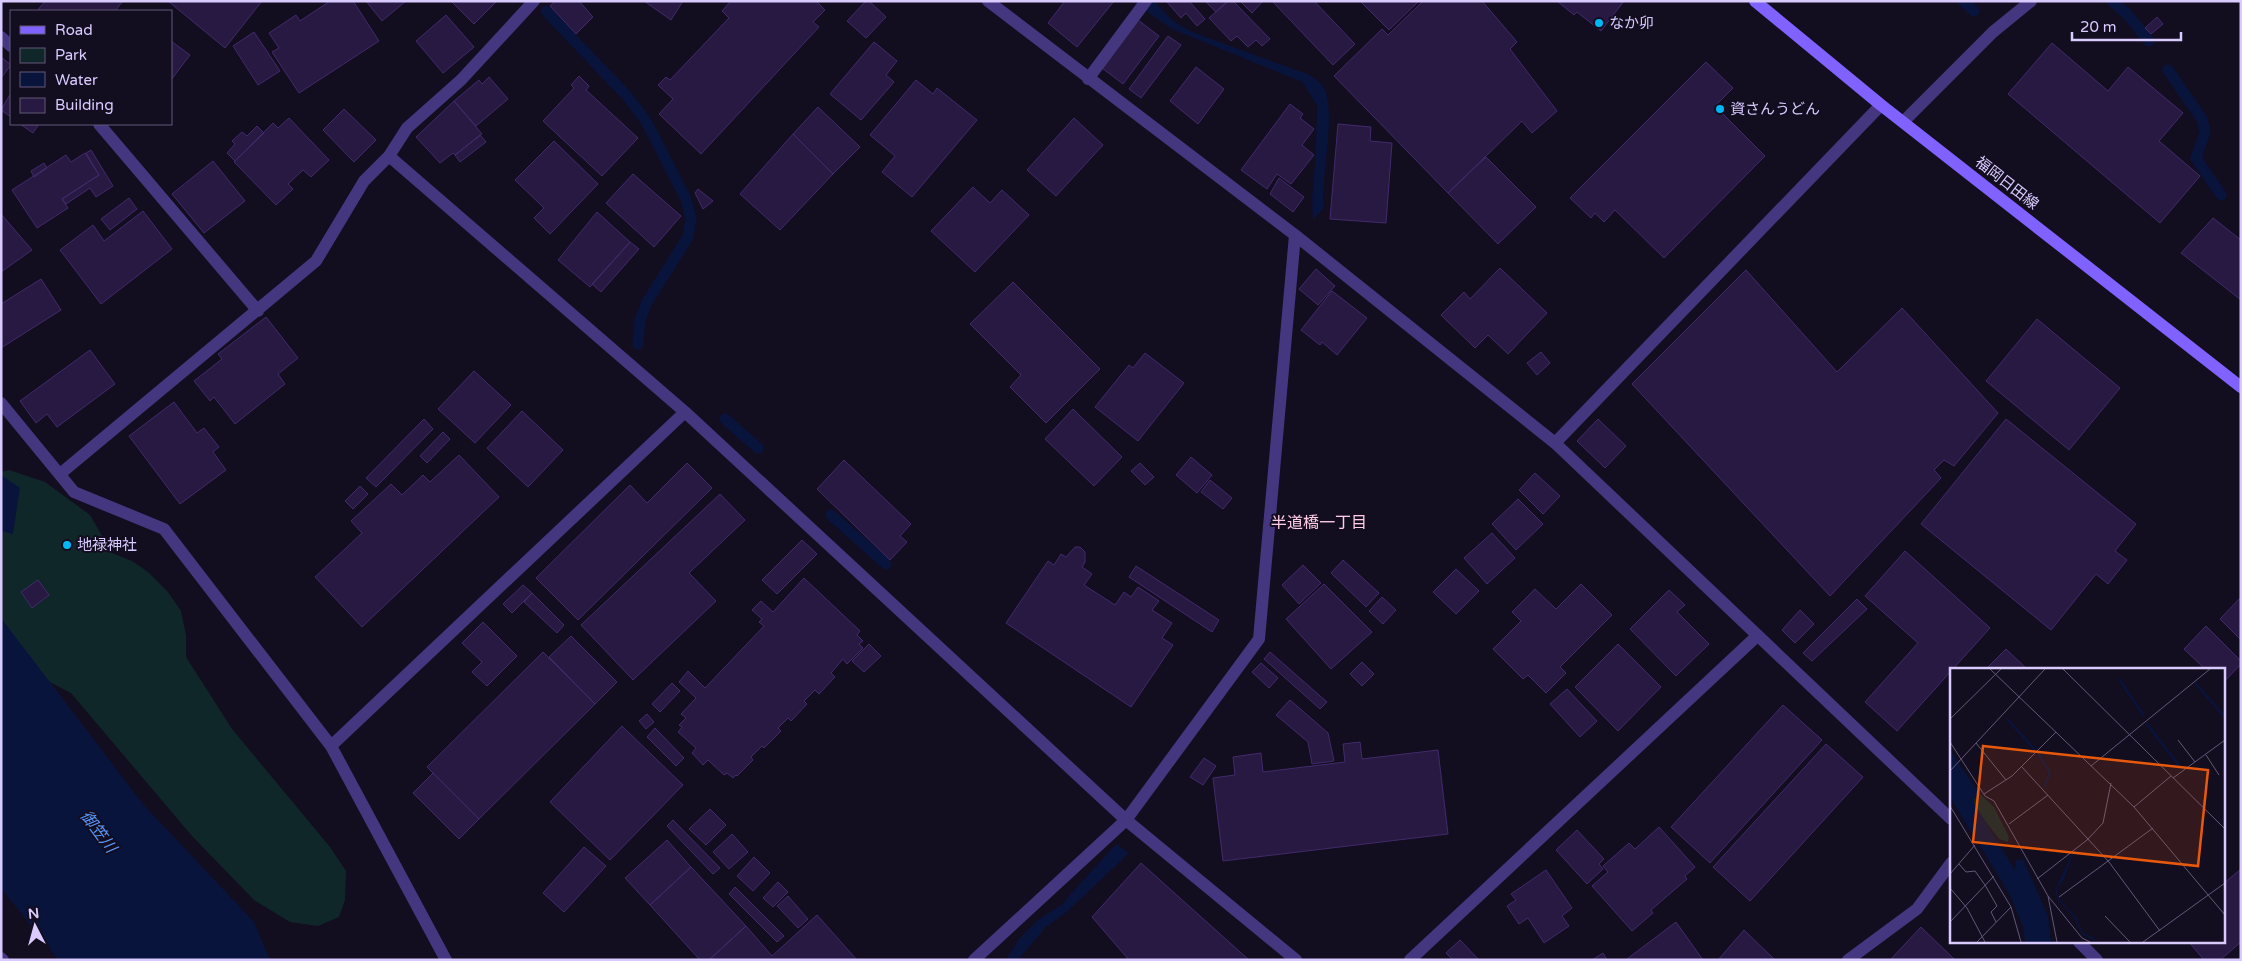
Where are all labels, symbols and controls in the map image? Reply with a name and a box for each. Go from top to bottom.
legend [10,10,172,125]
scale bar [2072,10,2181,42]
place label: なか卯 [1609,14,1654,32]
marker: なか卯 [1593,17,1605,29]
text: 20 m [2080,18,2117,36]
text: Road [55,21,93,39]
text: Park [55,46,87,64]
text: Water [55,71,98,89]
text: Building [55,96,114,114]
place label: 資さんうどん [1730,100,1820,118]
marker: 資さんうどん [1714,103,1726,115]
street label: 福岡日田線 [1972,153,2042,213]
district label: 半道橋一丁目 [1271,513,1367,533]
place label: 地禄神社 [77,536,137,554]
marker: 地禄神社 [61,539,73,551]
inset map [1950,668,2224,944]
water label: 御笠川 [76,806,122,858]
north arrow [10,901,60,951]
text: N [27,905,40,923]

